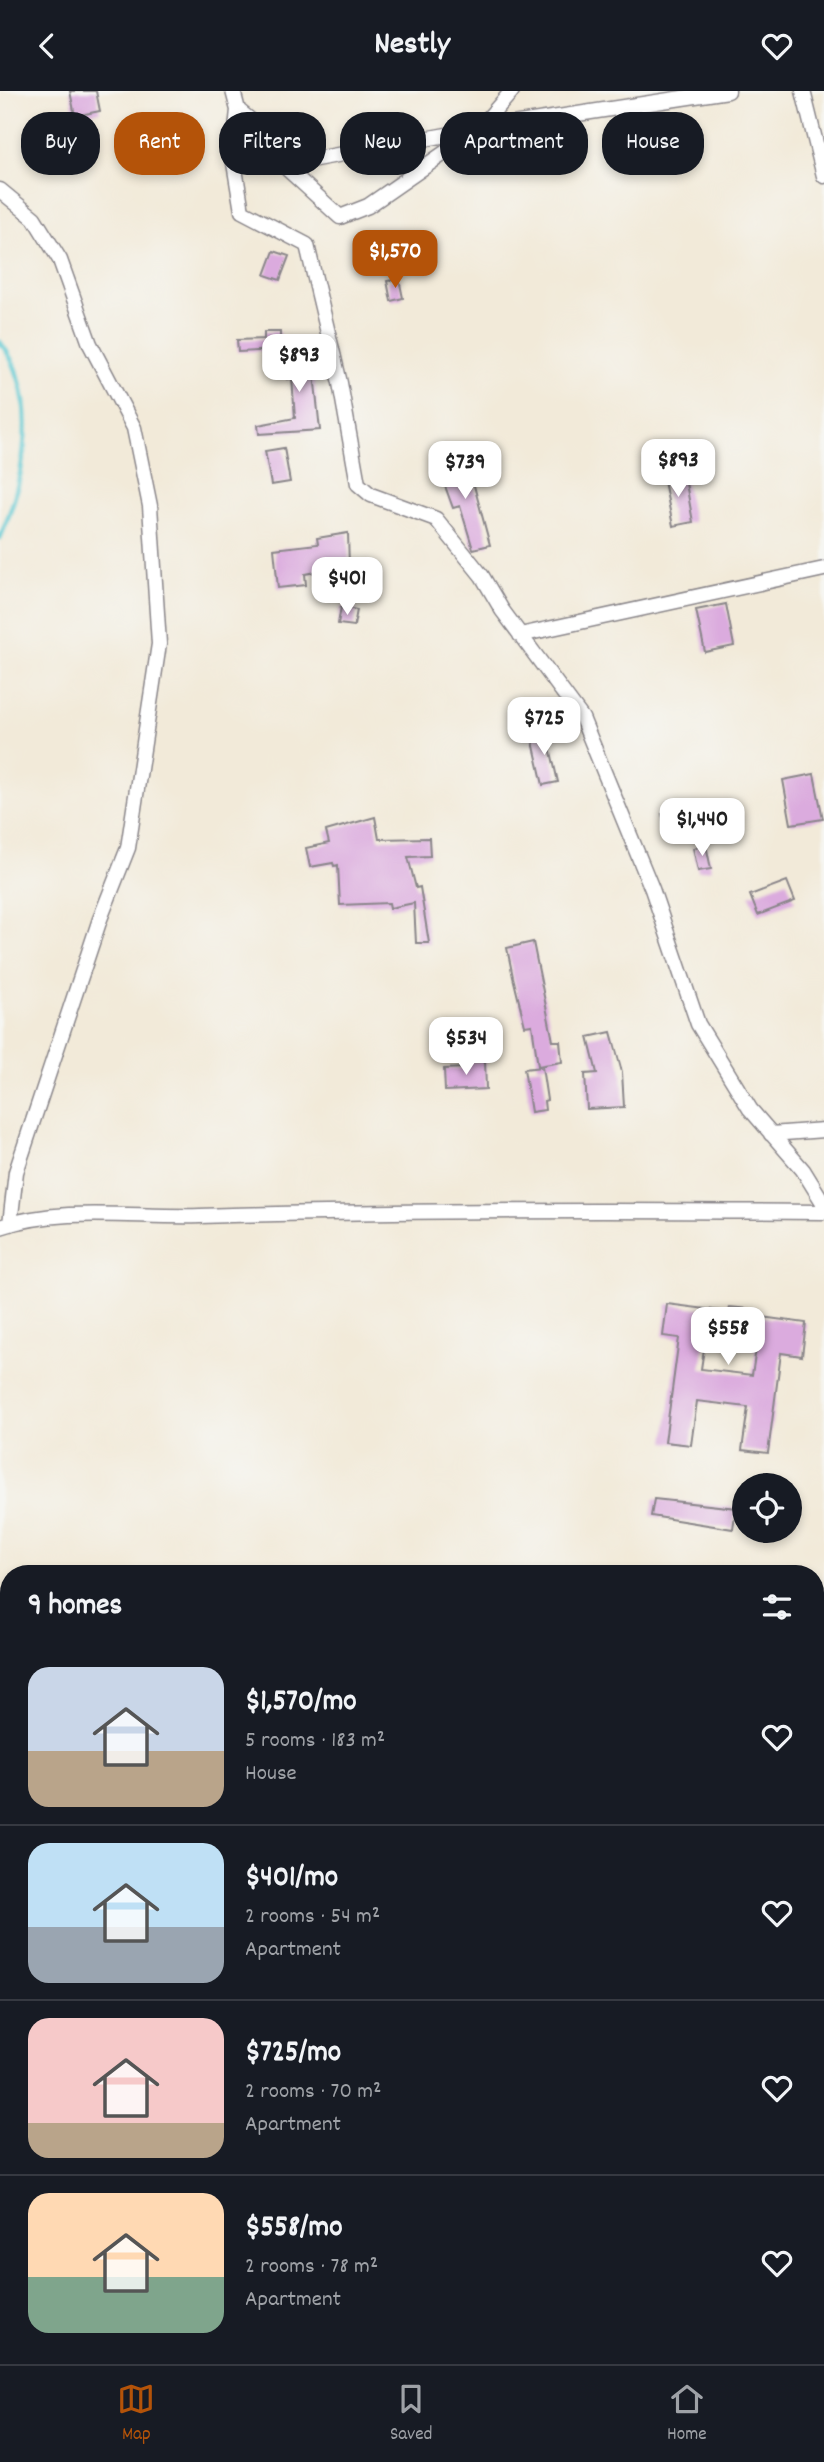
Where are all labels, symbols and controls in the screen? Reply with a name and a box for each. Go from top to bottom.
text: Nestly [374,23,450,69]
icon: back [28,27,66,65]
icon: heart [758,27,796,65]
chip: Buy [21,112,100,175]
chip: Rent [114,112,205,175]
chip: Filters [219,112,326,175]
chip: New [340,112,426,175]
chip: Apartment [440,112,588,175]
chip: House [602,112,704,175]
pin: $1,570 [338,231,452,290]
text: $1,570 [368,236,422,269]
pin: $893 [258,335,340,394]
text: $893 [278,340,320,373]
pin: $893 [637,439,719,499]
pin: $739 [424,441,506,501]
text: $893 [657,445,699,478]
text: $739 [444,447,486,480]
pin: $401 [306,557,388,617]
text: $401 [328,563,366,596]
pin: $725 [503,697,585,757]
text: $725 [523,703,565,736]
pin: $1,440 [645,799,759,858]
text: $1,440 [676,804,728,837]
pin: $534 [425,1017,507,1077]
text: $534 [445,1023,487,1056]
pin: $558 [687,1307,769,1367]
text: $558 [707,1313,749,1346]
map controls [732,1473,802,1543]
button: locate [732,1473,802,1543]
text: 9 homes [28,1586,122,1629]
icon: filters [758,1588,796,1626]
text: $1,570/mo [245,1682,357,1725]
icon: home [84,1695,168,1779]
icon: heart [758,1718,796,1756]
text: 5 rooms · 183 m² [245,1725,385,1758]
text: House [245,1758,297,1791]
text: $401/mo [245,1858,338,1901]
icon: home [84,1871,168,1955]
icon: heart [758,1894,796,1932]
text: 2 rooms · 54 m² [245,1901,380,1934]
text: Apartment [245,1934,341,1967]
text: $725/mo [245,2033,341,2076]
icon: home [84,2046,168,2130]
icon: heart [758,2069,796,2107]
text: 2 rooms · 70 m² [245,2076,381,2109]
text: Apartment [245,2109,341,2142]
text: $558/mo [245,2208,343,2251]
icon: home [84,2221,168,2305]
icon: heart [758,2244,796,2282]
text: 2 rooms · 78 m² [245,2251,378,2284]
text: Apartment [245,2284,341,2317]
tab: Map [117,2380,155,2449]
tab: Saved [390,2380,432,2449]
tab: Home [667,2380,707,2449]

